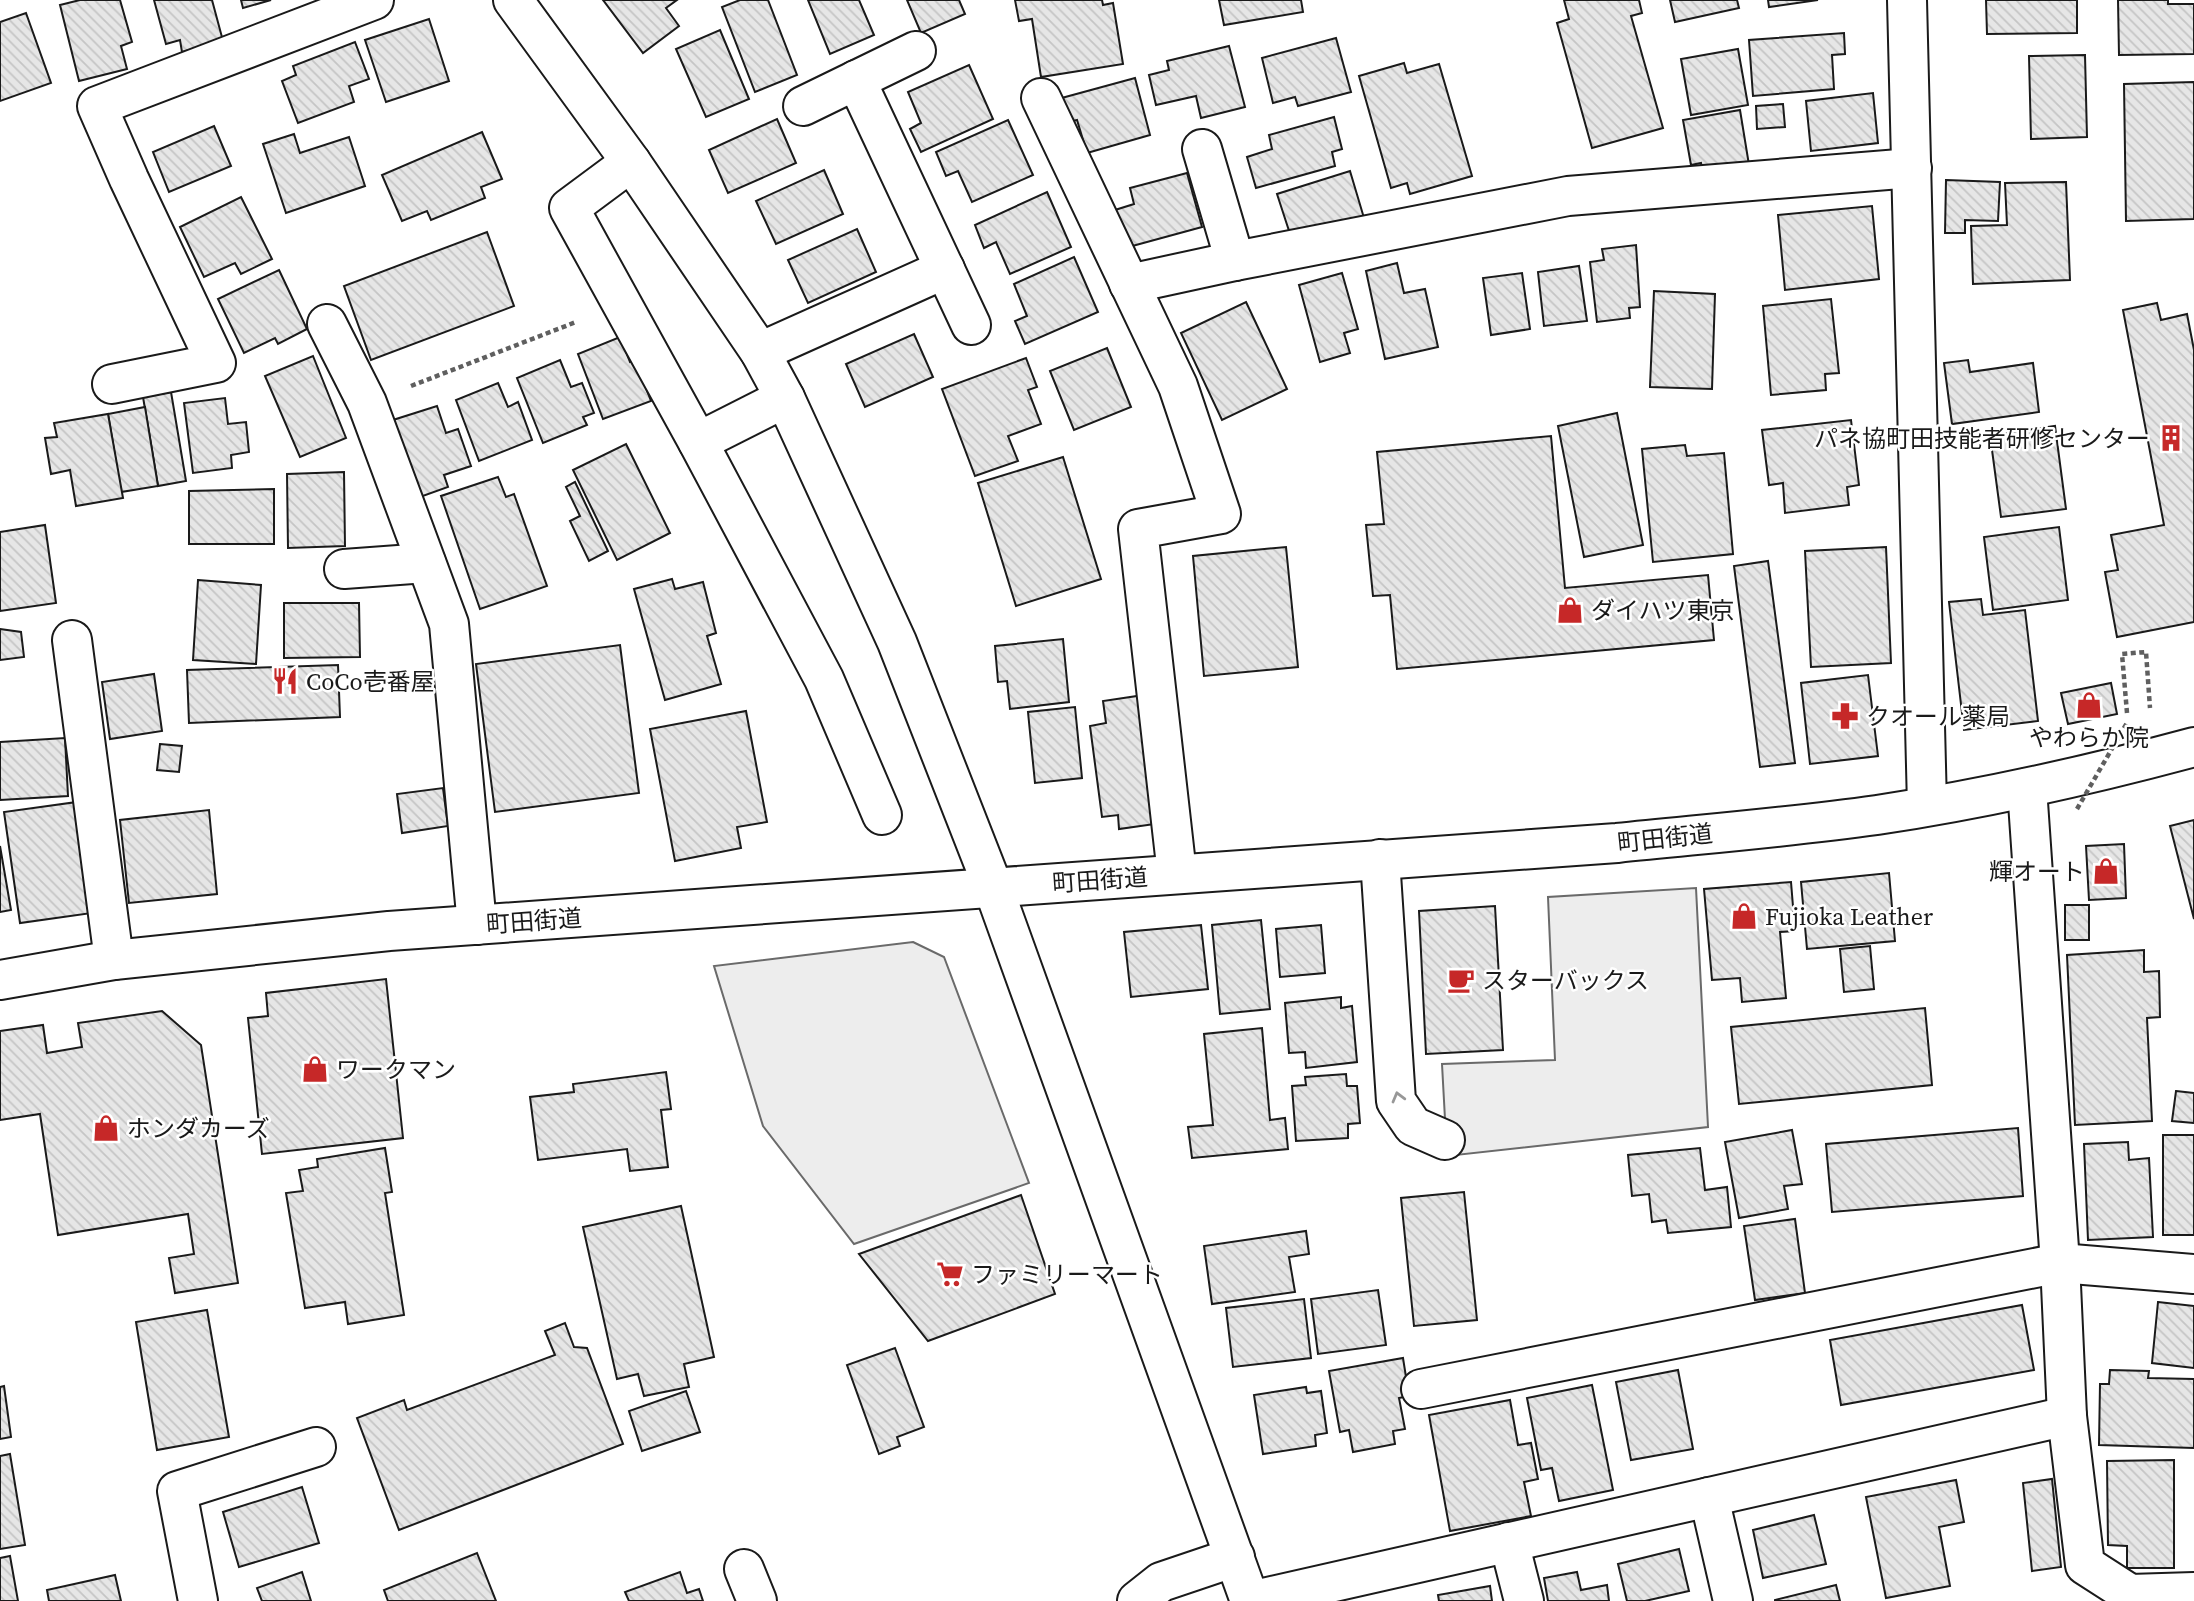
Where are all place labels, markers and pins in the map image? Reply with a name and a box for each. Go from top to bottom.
place label: パネ協町田技能者研修センター [1814,422,2150,455]
building icon: パネ協町田技能者研修センター [2156,423,2186,453]
place label: ダイハツ東京 [1591,594,1735,627]
shop icon: ダイハツ東京 [1555,595,1585,625]
place label: CoCo壱番屋 [306,665,435,698]
restaurant icon: CoCo壱番屋 [270,666,300,696]
shop icon: やわらか院 [2074,690,2104,720]
place label: クオール薬局 [1866,700,2010,733]
pharmacy icon: クオール薬局 [1830,701,1860,731]
place label: やわらか院 [2029,721,2149,754]
place label: 輝オート [1989,855,2085,888]
shop icon: 輝オート [2091,856,2121,886]
place label: Fujioka Leather [1765,900,1933,933]
shop icon: Fujioka Leather [1729,901,1759,931]
place label: スターバックス [1482,964,1649,997]
cafe icon: スターバックス [1446,965,1476,995]
place label: ワークマン [336,1053,456,1086]
shop icon: ワークマン [300,1054,330,1084]
place label: ホンダカーズ [127,1112,270,1145]
shop icon: ホンダカーズ [91,1113,121,1143]
place label: ファミリーマート [971,1258,1163,1291]
supermarket icon: ファミリーマート [935,1259,965,1289]

